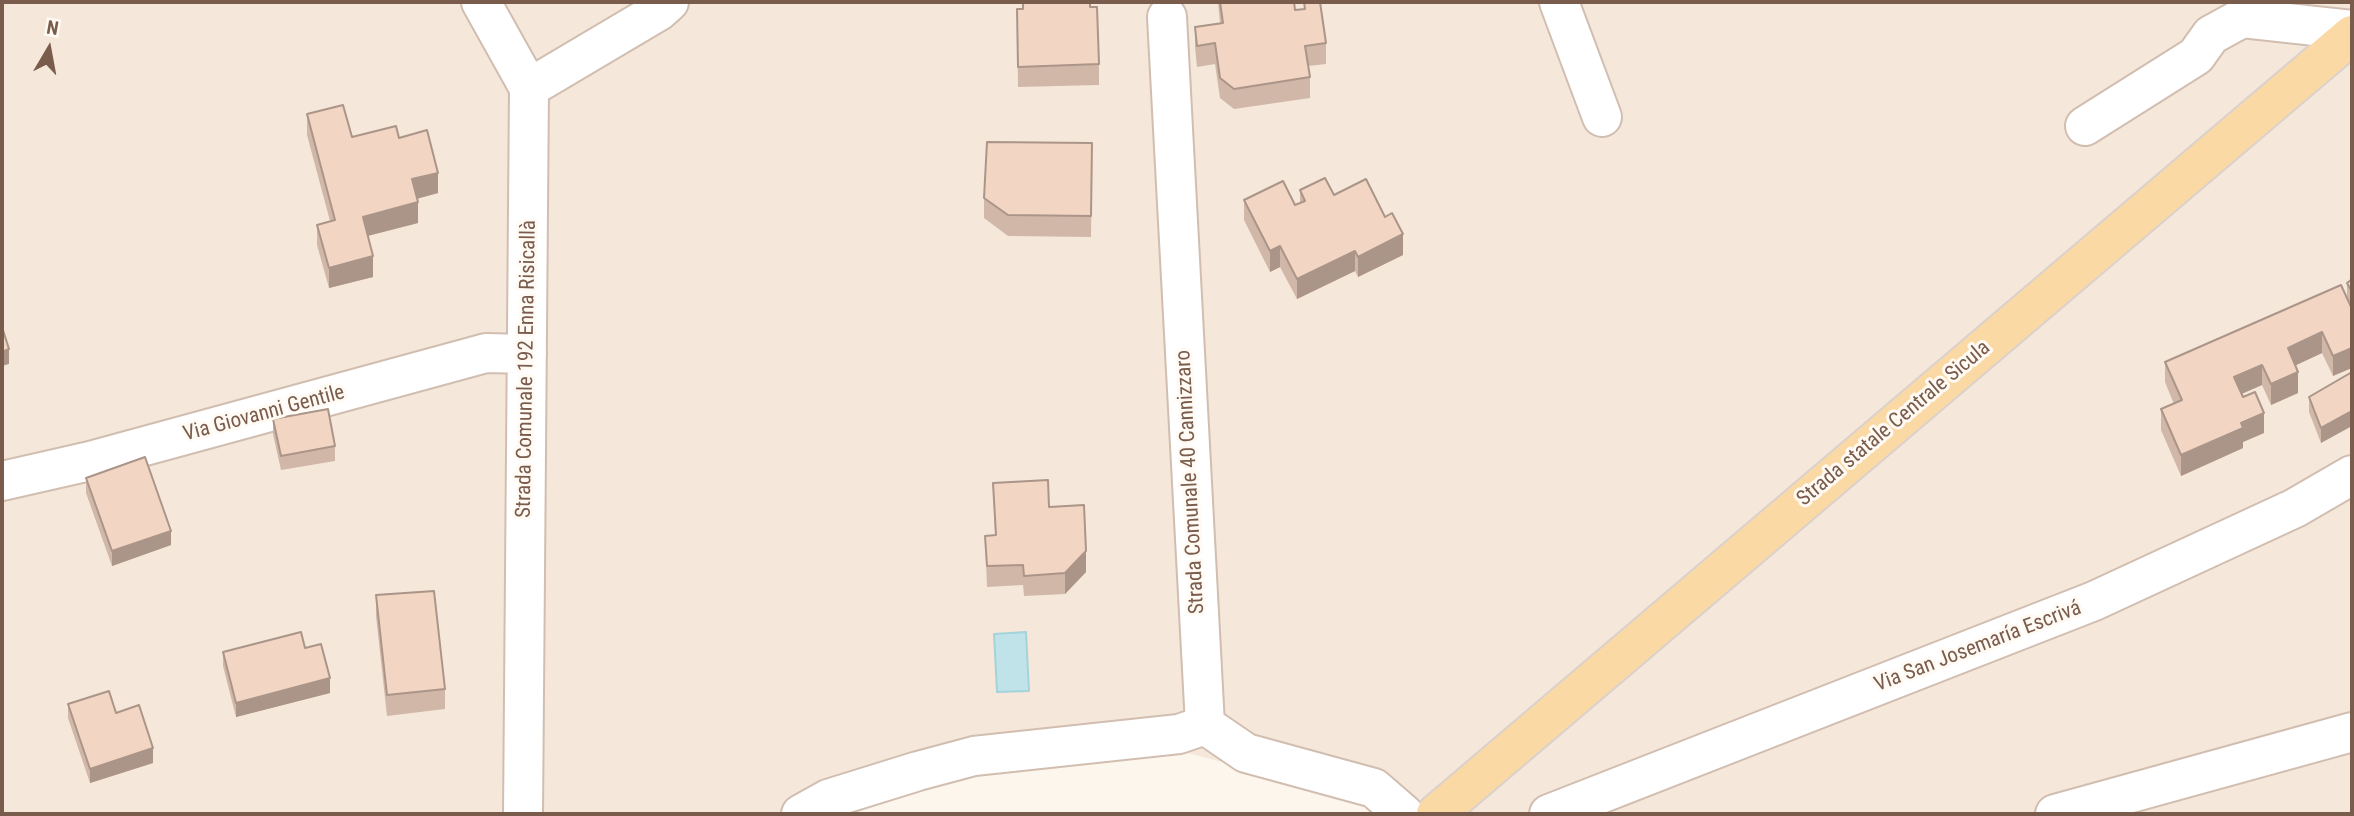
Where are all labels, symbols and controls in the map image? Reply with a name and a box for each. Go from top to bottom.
north arrow [14,14,84,84]
text: N [45,15,60,40]
street label: Strada Comunale 192 Enna Risicallà [512,220,542,518]
street label: Strada statale Centrale Sicula [1792,336,1996,512]
street label: Strada Comunale 40 Cannizzaro [1171,349,1211,615]
street label: Via Giovanni Gentile [181,380,347,448]
street label: Via San Josemaría Escrivá [1871,596,2085,698]

